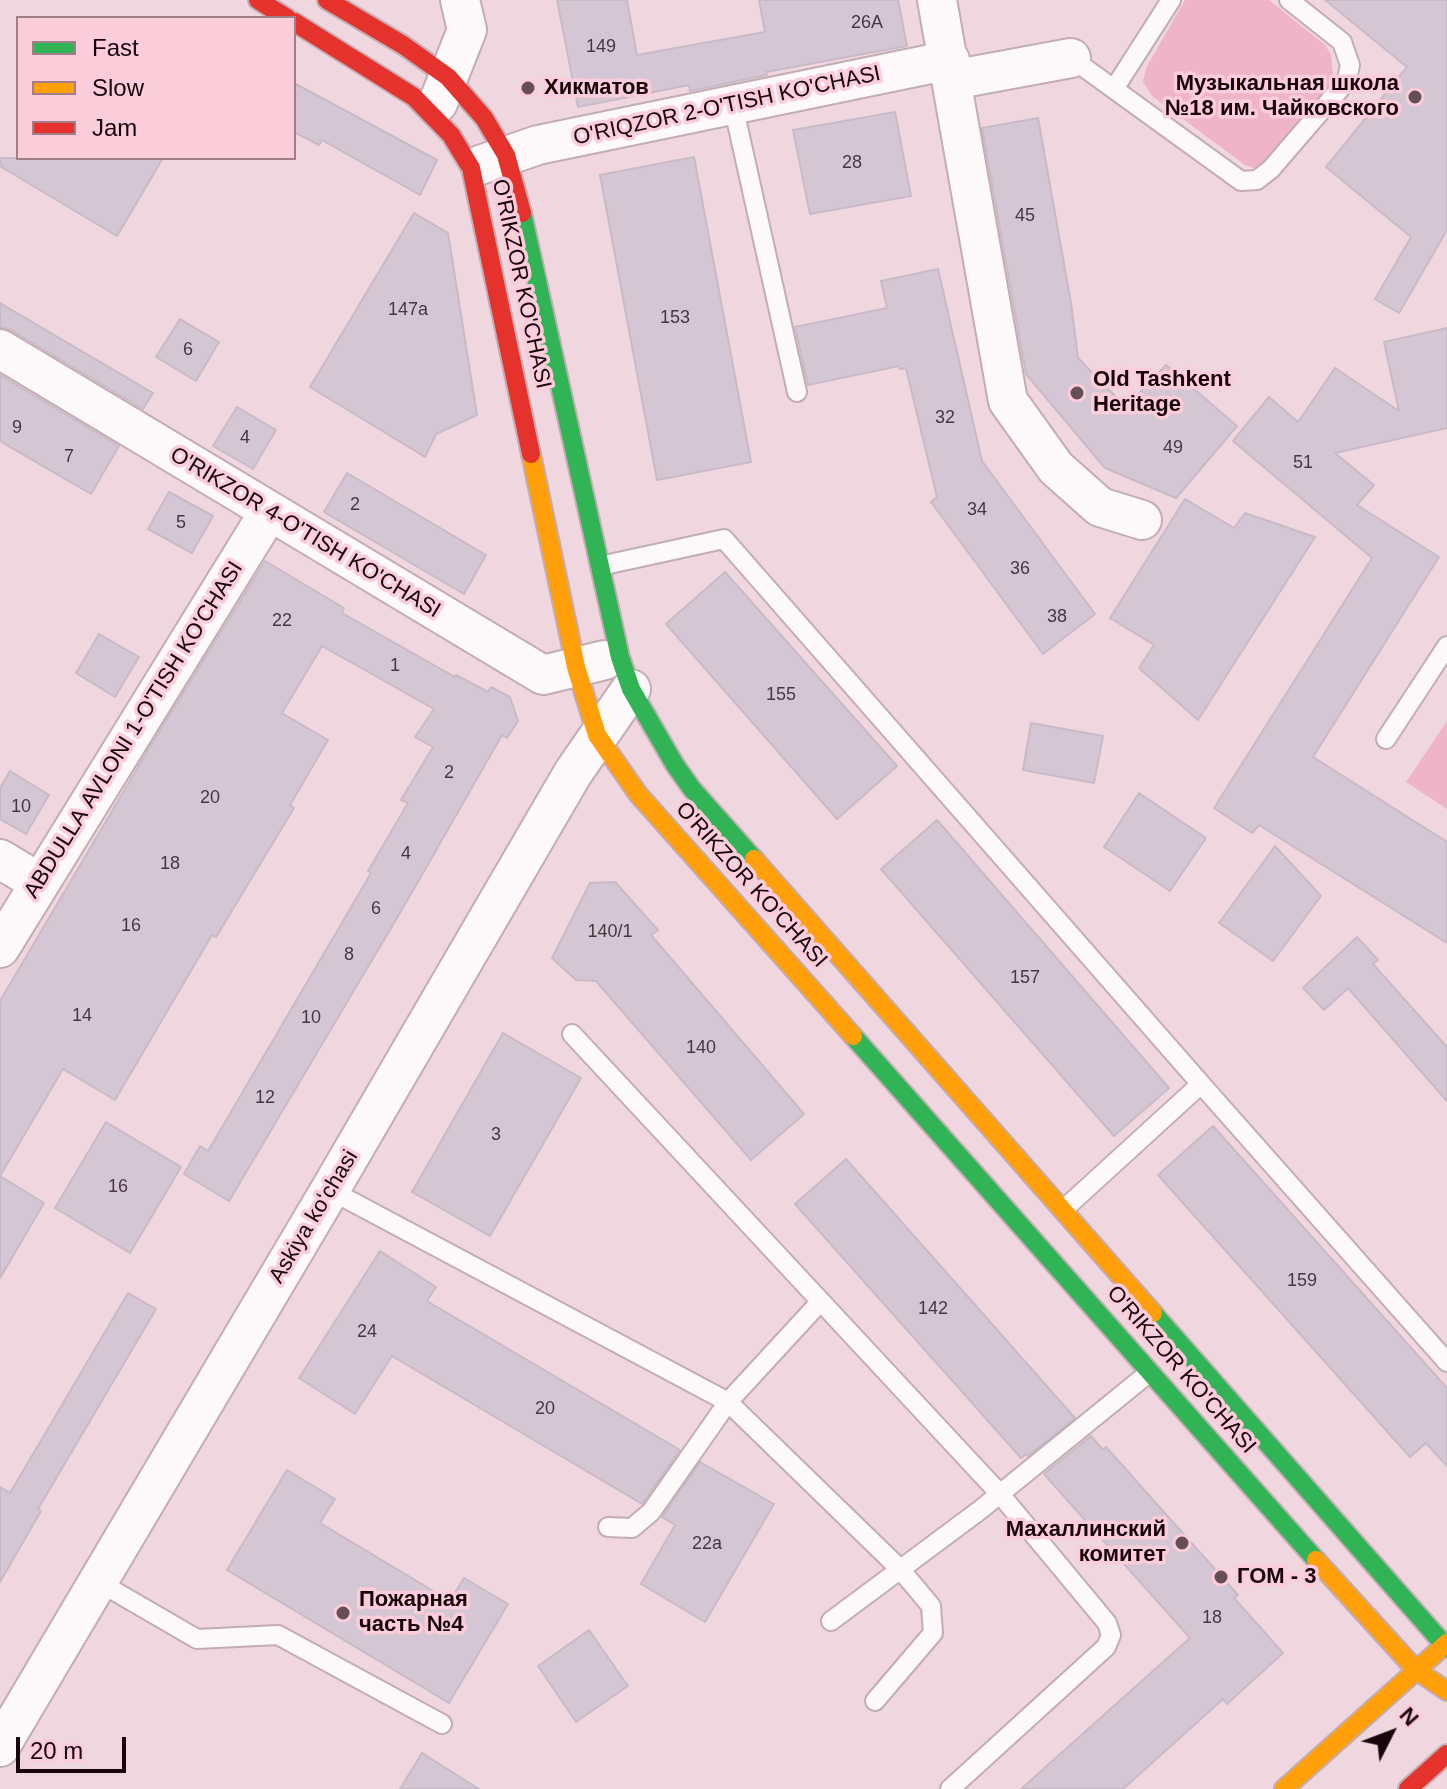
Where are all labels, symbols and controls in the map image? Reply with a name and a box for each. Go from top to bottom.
house number: 26A [851,12,883,34]
legend [16,16,296,160]
text: Fast [92,34,139,61]
house number: 149 [586,36,616,58]
street label: O'RIQZOR 2-O'TISH KO'CHASI [571,61,883,151]
place label: Музыкальная школа №18 им. Чайковского [1165,71,1399,122]
text: Slow [92,74,144,101]
place label: Хикматов [544,75,649,101]
marker: Хикматов [519,79,537,97]
marker: Музыкальная школа №18 им. Чайковского [1406,88,1424,106]
text: Jam [92,114,137,141]
house number: 28 [842,152,862,174]
street label: O'RIKZOR KO'CHASI [486,177,556,391]
house number: 45 [1015,205,1035,227]
house number: 147a [388,299,428,321]
house number: 153 [660,307,690,329]
house number: 6 [183,339,193,361]
place label: Old Tashkent Heritage [1093,367,1231,418]
marker: Old Tashkent Heritage [1068,384,1086,402]
house number: 32 [935,407,955,429]
house number: 9 [12,417,22,439]
house number: 4 [240,427,250,449]
house number: 49 [1163,437,1183,459]
street label: O'RIKZOR 4-O'TISH KO'CHASI [165,442,445,624]
house number: 7 [64,446,74,468]
house number: 51 [1293,452,1313,474]
house number: 2 [350,494,360,516]
house number: 34 [967,499,987,521]
house number: 5 [176,512,186,534]
street label: ABDULLA AVLONI 1-O'TISH KO'CHASI [19,557,249,903]
house number: 36 [1010,558,1030,580]
house number: 38 [1047,606,1067,628]
house number: 22 [272,610,292,632]
house number: 1 [390,655,400,677]
house number: 155 [766,684,796,706]
house number: 2 [444,762,454,784]
house number: 20 [200,787,220,809]
house number: 10 [11,796,31,818]
street label: O'RIKZOR KO'CHASI [670,797,832,973]
house number: 4 [401,843,411,865]
house number: 18 [160,853,180,875]
house number: 6 [371,898,381,920]
house number: 16 [121,915,141,937]
house number: 140/1 [587,921,633,943]
house number: 8 [344,944,354,966]
house number: 157 [1010,967,1040,989]
house number: 14 [72,1005,92,1027]
house number: 10 [301,1007,321,1029]
house number: 140 [686,1037,716,1059]
house number: 12 [255,1087,275,1109]
house number: 3 [491,1124,501,1146]
street label: Askiya koʻchasi [264,1146,364,1288]
house number: 16 [108,1176,128,1198]
house number: 159 [1287,1270,1317,1292]
street label: O'RIKZOR KO'CHASI [1101,1281,1261,1459]
house number: 142 [918,1298,948,1320]
house number: 24 [357,1321,377,1343]
house number: 20 [535,1398,555,1420]
place label: Махаллинский комитет [1006,1517,1166,1568]
house number: 22а [692,1533,722,1555]
marker: Махаллинский комитет [1173,1534,1191,1552]
place label: ГОМ - 3 [1237,1564,1316,1590]
marker: ГОМ - 3 [1212,1568,1230,1586]
place label: Пожарная часть №4 [359,1587,468,1638]
marker: Пожарная часть №4 [334,1604,352,1622]
house number: 18 [1202,1607,1222,1629]
north arrow [1351,1693,1431,1773]
text: N [1395,1702,1424,1731]
scale bar [20,1721,130,1771]
text: 20 m [30,1737,83,1764]

